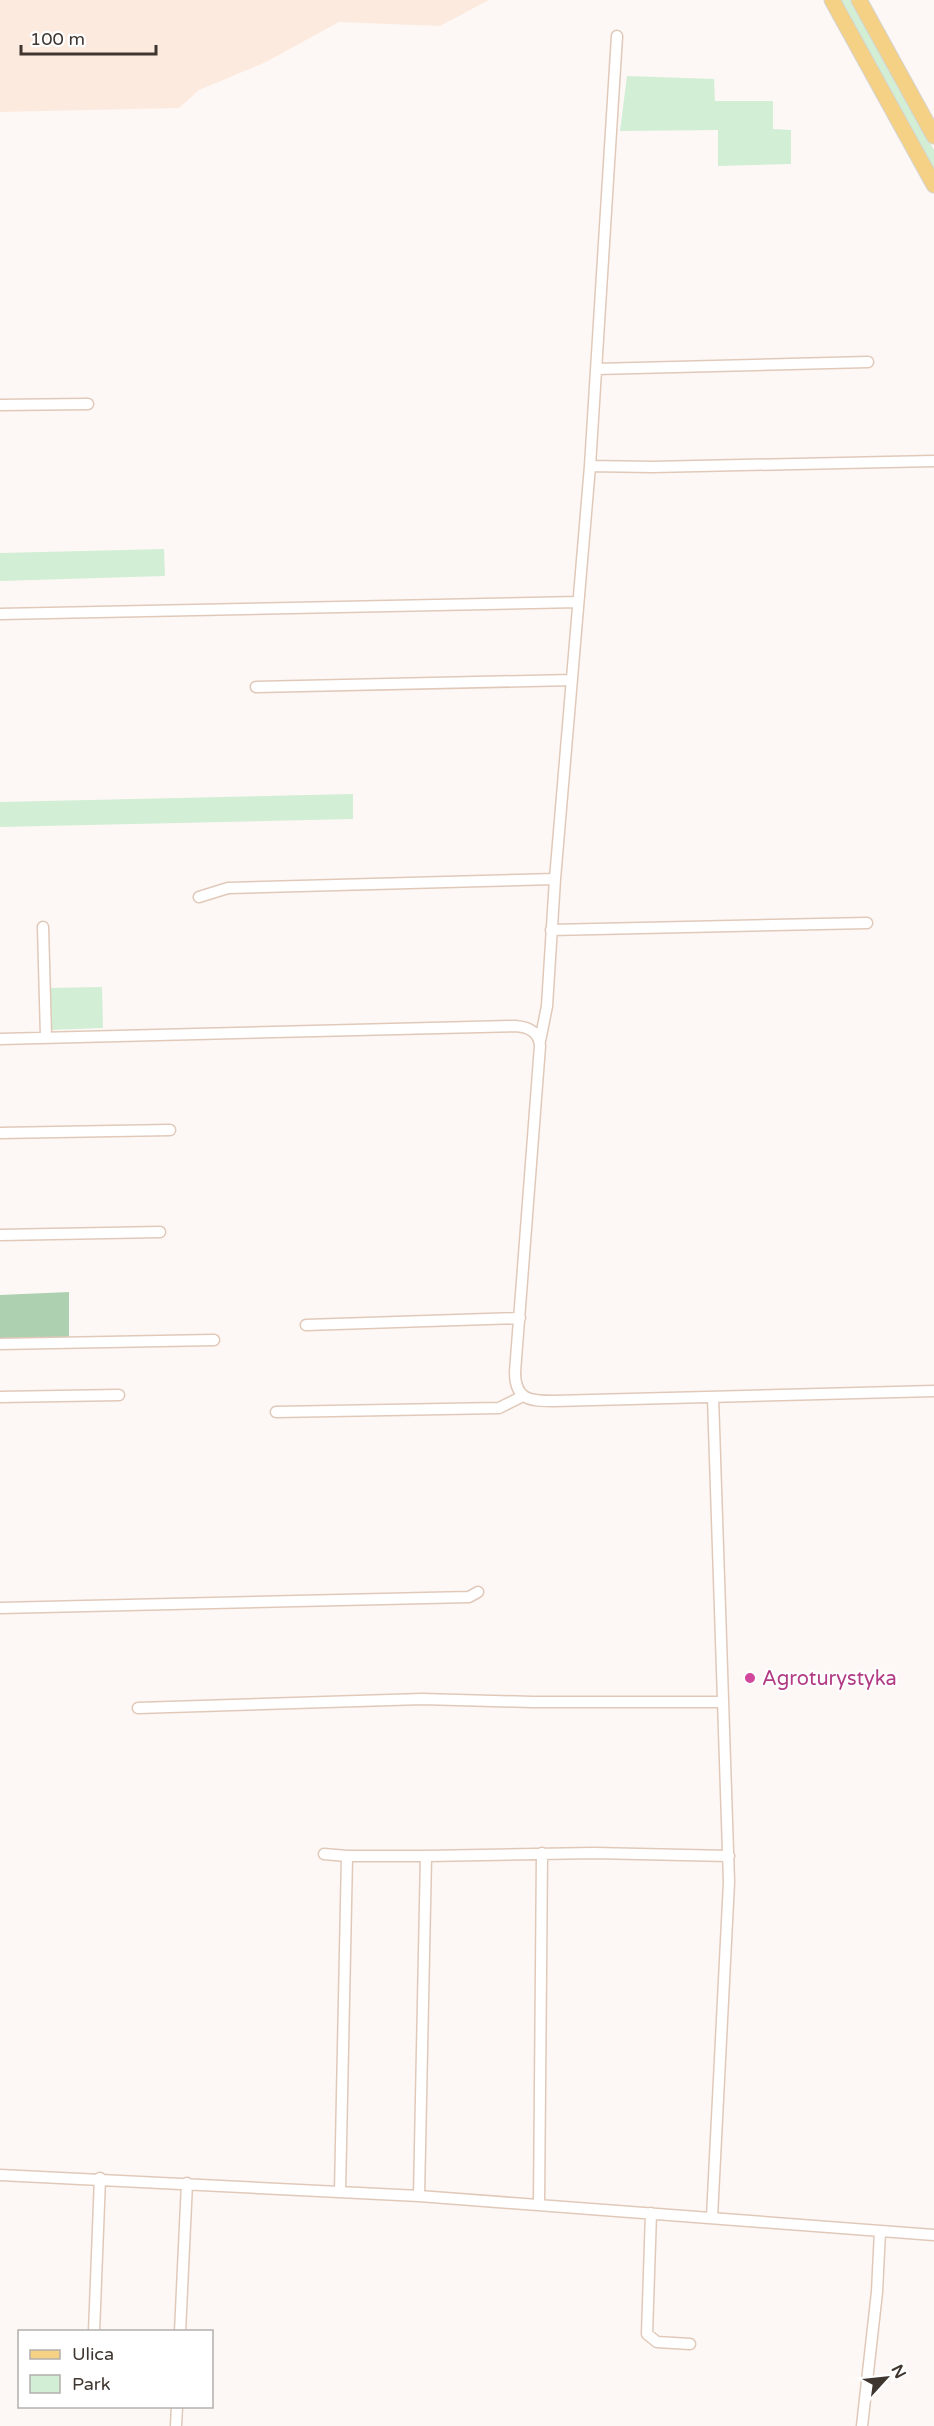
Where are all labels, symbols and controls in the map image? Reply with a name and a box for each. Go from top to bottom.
scale bar [21,18,156,56]
text: 100 m [30,28,85,50]
place label: Agroturystyka [762,1667,897,1691]
marker: Agroturystyka [743,1671,757,1685]
legend [18,2330,213,2408]
text: Ulica [72,2343,114,2365]
north arrow [856,2348,916,2408]
text: N [887,2361,910,2382]
text: Park [72,2373,111,2395]

